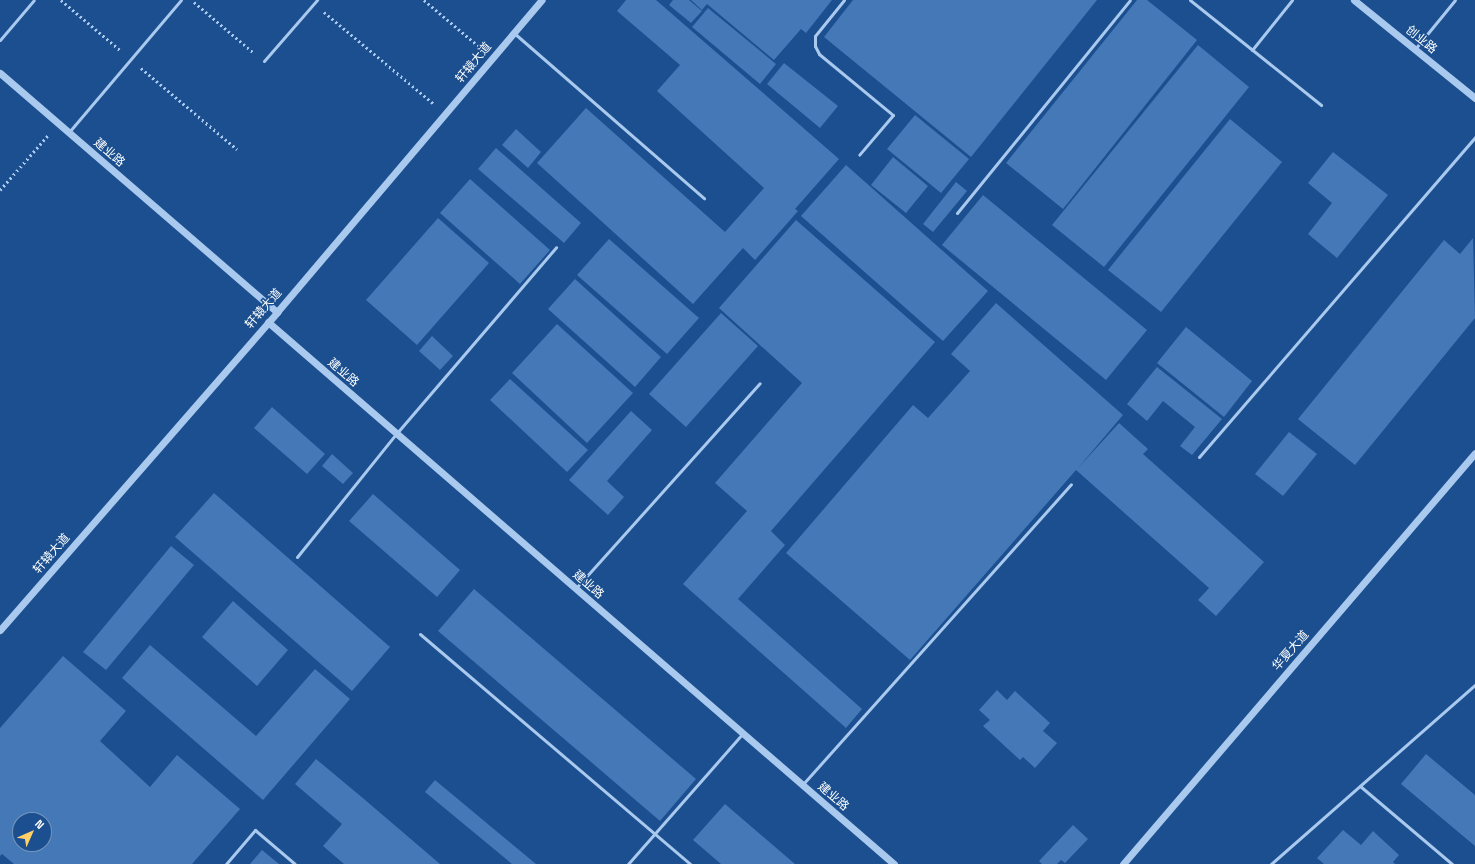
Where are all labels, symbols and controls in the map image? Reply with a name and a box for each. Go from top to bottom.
street label: 创业路 [1402,23,1440,57]
street label: 轩辕大道 [453,40,495,86]
street label: 建业路 [91,136,127,170]
street label: 轩辕大道 [243,286,285,332]
street label: 建业路 [325,356,361,390]
street label: 轩辕大道 [31,531,73,577]
street label: 建业路 [570,568,606,602]
street label: 华夏大道 [1270,628,1312,674]
street label: 建业路 [815,780,851,814]
north arrow [12,812,52,852]
text: N [32,817,47,832]

